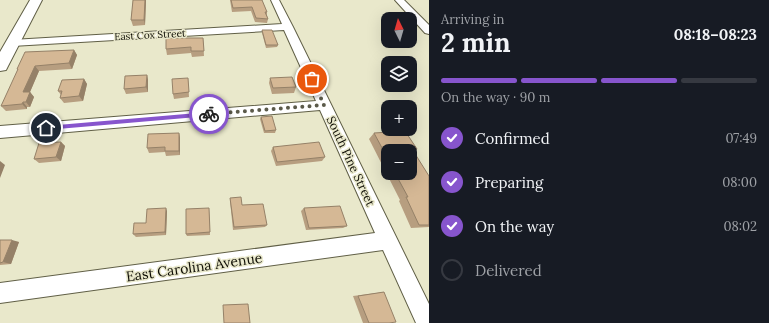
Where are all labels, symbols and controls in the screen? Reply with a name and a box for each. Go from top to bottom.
text: Arriving in [441,11,504,28]
north arrow [381,12,417,48]
map controls [381,12,417,180]
text: 08:18–08:23 [674,25,757,44]
text: 2 min [441,26,511,59]
street label: East Cox Street [114,27,186,43]
button: layers [381,56,417,92]
pin [295,62,329,96]
icon: bag [301,68,323,90]
text: On the way · 90 m [441,89,550,106]
courier [189,94,229,134]
button: + [381,100,417,136]
icon: bike [198,103,220,125]
pin [29,111,63,145]
street label: South Pine Street [324,114,379,209]
icon: home [35,117,57,139]
icon: check [441,127,463,149]
text: Confirmed [475,129,550,148]
text: 07:49 [725,130,757,147]
button: − [381,144,417,180]
icon: check [441,171,463,193]
text: Preparing [475,173,543,192]
text: 08:00 [722,174,757,191]
icon: check [441,215,463,237]
text: On the way [475,217,554,236]
text: 08:02 [723,218,757,235]
street label: East Carolina Avenue [125,248,264,285]
text: Delivered [475,261,542,280]

